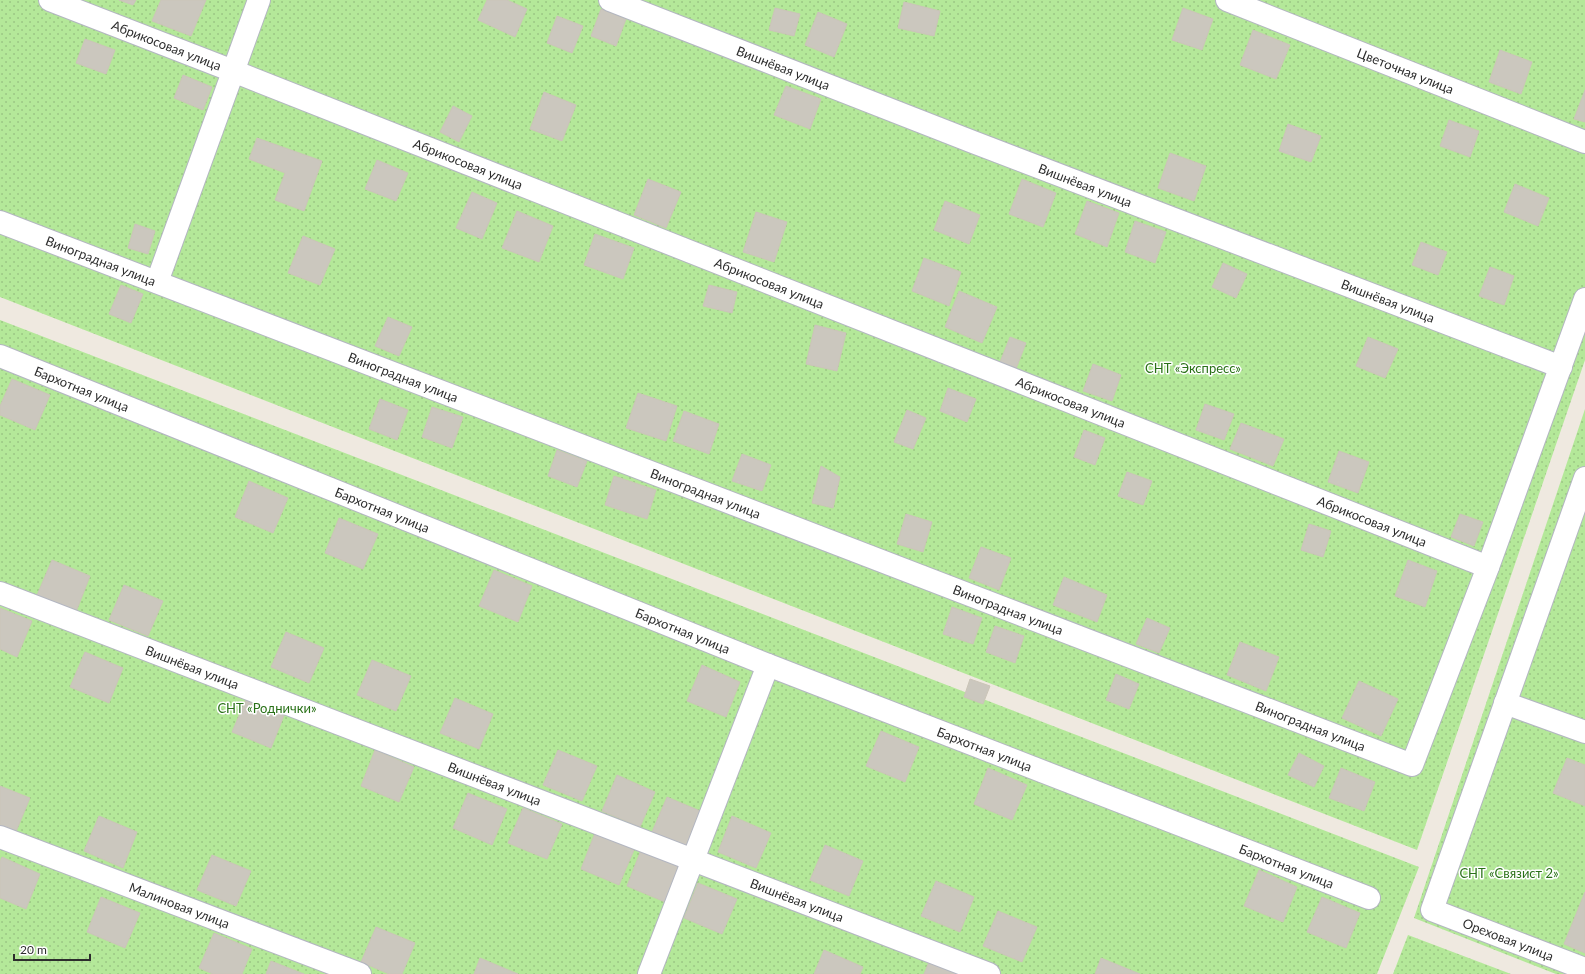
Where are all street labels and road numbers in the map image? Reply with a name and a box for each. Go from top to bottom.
street label: Абрикосовая улица [109,17,224,74]
street label: Вишнёвая улица [734,42,832,93]
street label: Цветочная улица [1355,44,1456,97]
street label: Абрикосовая улица [411,135,525,193]
street label: Вишнёвая улица [1036,160,1134,210]
street label: Виноградная улица [43,232,158,289]
street label: Абрикосовая улица [712,254,826,312]
street label: Вишнёвая улица [1339,276,1437,326]
street label: Виноградная улица [346,349,461,405]
street label: Бархотная улица [32,363,131,415]
street label: Абрикосовая улица [1014,373,1128,431]
street label: Виноградная улица [648,465,763,522]
street label: Бархотная улица [333,484,432,536]
street label: Абрикосовая улица [1315,492,1429,550]
street label: Виноградная улица [951,581,1065,638]
street label: Бархотная улица [633,605,732,657]
street label: Вишнёвая улица [143,642,241,692]
street label: Виноградная улица [1253,698,1368,754]
street label: Бархотная улица [935,723,1034,775]
street label: Вишнёвая улица [446,758,544,809]
street label: Бархотная улица [1237,840,1336,892]
street label: Вишнёвая улица [748,875,846,925]
street label: Малиновая улица [127,879,232,932]
street label: Ореховая улица [1461,915,1556,964]

